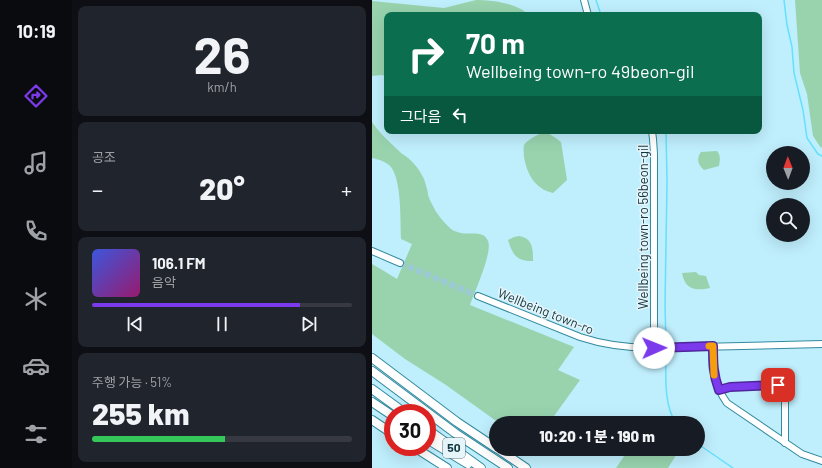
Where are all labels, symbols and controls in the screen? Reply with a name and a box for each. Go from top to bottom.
text: 10:19 [16,20,56,42]
text: 26 [193,22,251,84]
text: 70 m [466,26,525,60]
icon: right [400,28,452,80]
text: Wellbeing town-ro 49beon-gil [466,60,694,82]
text: km/h [207,79,237,95]
icon: directions [22,82,50,110]
icon: left [449,104,471,126]
text: 그다음 [400,107,441,125]
street label: Wellbeing town-ro 56beon-gil [635,145,651,309]
north arrow [766,146,810,190]
map controls [766,146,810,242]
icon: music [22,149,50,177]
text: 공조 [92,149,116,165]
text: 20° [199,170,245,206]
text: − [92,176,103,202]
text: + [341,176,352,202]
button: search [766,198,810,242]
icon: phone [22,217,50,245]
text: 106.1 FM [152,254,205,272]
text: 음악 [152,274,176,290]
street label: Wellbeing town-ro [496,284,596,338]
icon: climate [22,285,50,313]
icon: previous [124,313,146,335]
icon: pause [211,313,233,335]
icon: next [298,313,320,335]
position arrow [633,327,675,369]
icon: car [22,352,50,380]
pin [761,368,795,402]
text: 주행 가능 · 51% [92,374,172,390]
icon: arrive [767,374,789,396]
text: 255 km [92,395,189,431]
speed limit sign: 30 [384,404,436,456]
icon: filters [22,420,50,448]
text: 10:20 · 1 분 · 190 m [539,427,655,445]
road number: 50 [443,438,465,458]

